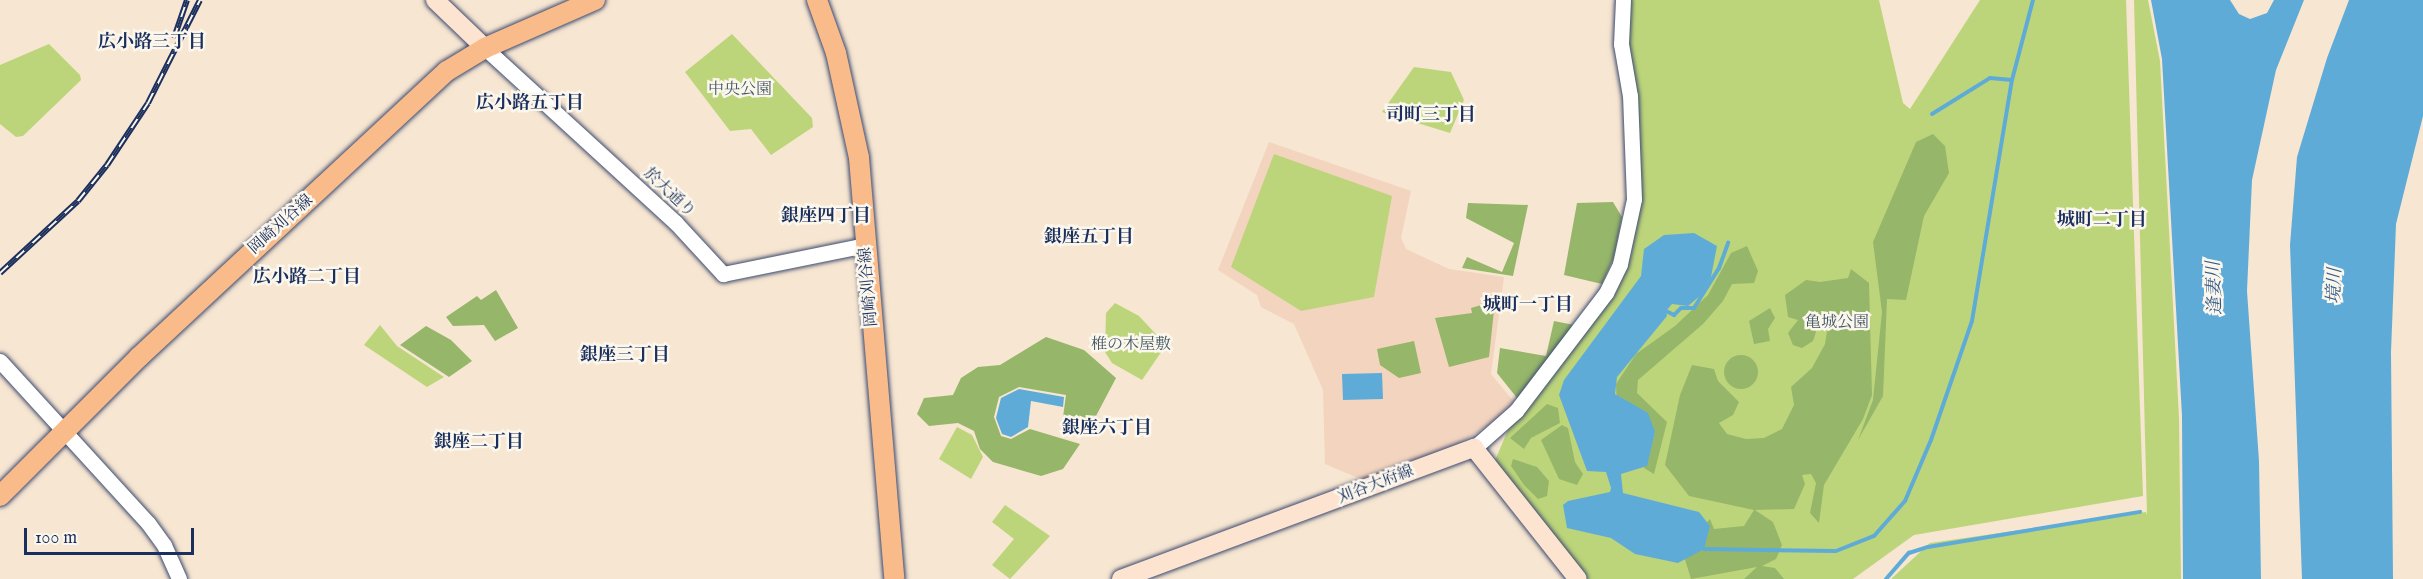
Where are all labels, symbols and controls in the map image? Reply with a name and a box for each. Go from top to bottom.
district label: 広小路三丁目 [98,32,206,54]
park label: 中央公園 [708,80,772,100]
district label: 広小路五丁目 [476,93,584,115]
district label: 司町三丁目 [1386,105,1476,127]
street label: 於大通り [639,164,699,222]
street label: 岡崎刈谷線 [245,191,317,259]
district label: 銀座四丁目 [781,206,871,228]
district label: 城町二丁目 [2057,210,2147,232]
district label: 銀座五丁目 [1044,227,1134,249]
street label: 岡崎刈谷線 [856,246,882,328]
water label: 逢妻川 [2204,261,2228,315]
district label: 広小路二丁目 [253,267,361,289]
water label: 境川 [2325,268,2347,304]
district label: 城町一丁目 [1483,295,1573,317]
park label: 亀城公園 [1805,313,1869,333]
park label: 椎の木屋敷 [1091,335,1171,355]
district label: 銀座三丁目 [580,345,670,367]
district label: 銀座六丁目 [1062,418,1152,440]
district label: 銀座二丁目 [434,432,524,454]
street label: 刈谷大府線 [1335,462,1417,508]
scale bar [27,516,196,554]
text: 100 m [35,527,77,550]

